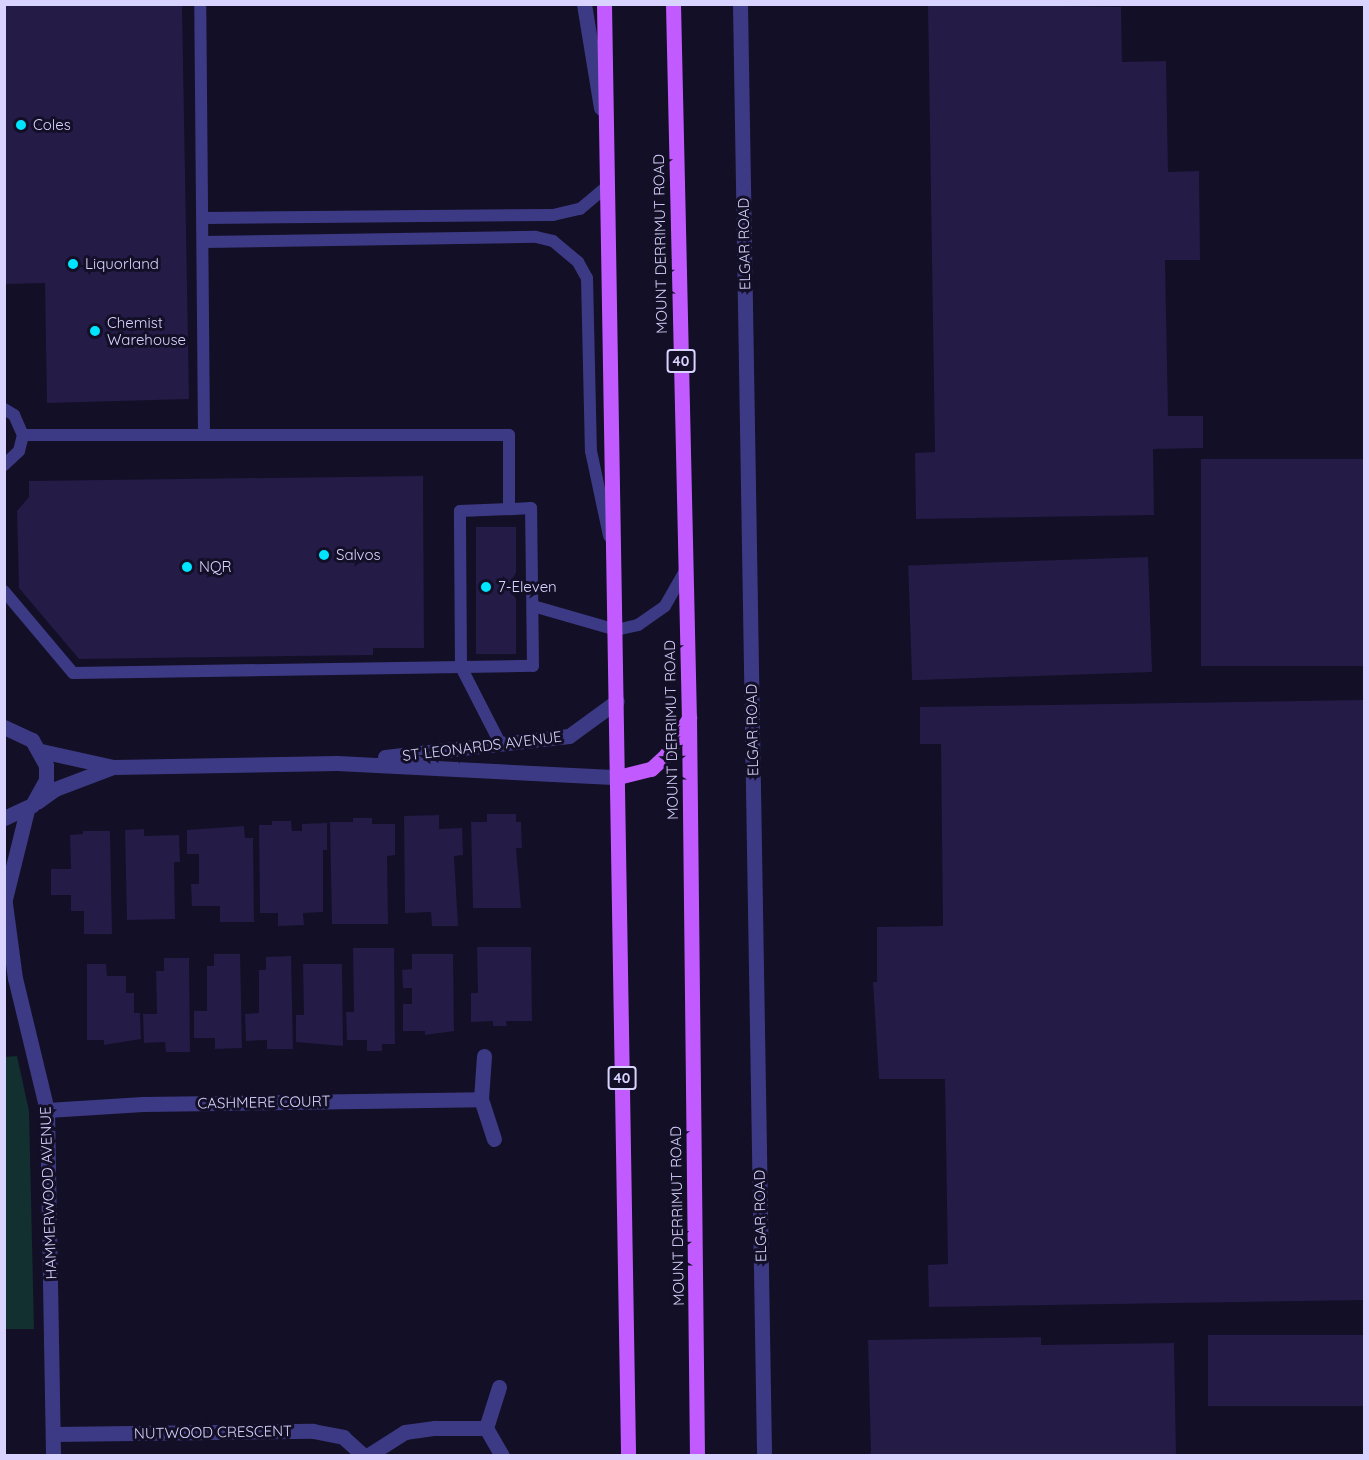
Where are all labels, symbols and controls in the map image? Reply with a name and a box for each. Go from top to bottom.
place label: Coles [33,116,71,134]
marker: Coles [14,118,28,132]
street label: MOUNT DERRIMUT ROAD [649,154,671,334]
street label: ELGAR ROAD [734,198,754,290]
place label: Liquorland [85,255,159,273]
marker: Liquorland [66,257,80,271]
place label: Chemist Warehouse [107,313,186,348]
marker: Chemist Warehouse [88,324,102,338]
road number: 40 [666,350,696,372]
place label: Salvos [336,546,381,564]
marker: Salvos [317,548,331,562]
place label: NQR [199,558,232,576]
marker: NQR [180,560,194,574]
place label: 7-Eleven [498,578,557,596]
marker: 7-Eleven [479,580,493,594]
street label: MOUNT DERRIMUT ROAD [660,640,682,820]
street label: ELGAR ROAD [742,684,762,776]
street label: ST LEONARDS AVENUE [401,727,563,765]
road number: 40 [607,1067,637,1089]
street label: CASHMERE COURT [197,1092,331,1112]
street label: HAMMERWOOD AVENUE [36,1106,60,1280]
street label: MOUNT DERRIMUT ROAD [666,1126,688,1306]
street label: ELGAR ROAD [750,1170,770,1262]
street label: NUTWOOD CRESCENT [134,1422,292,1442]

